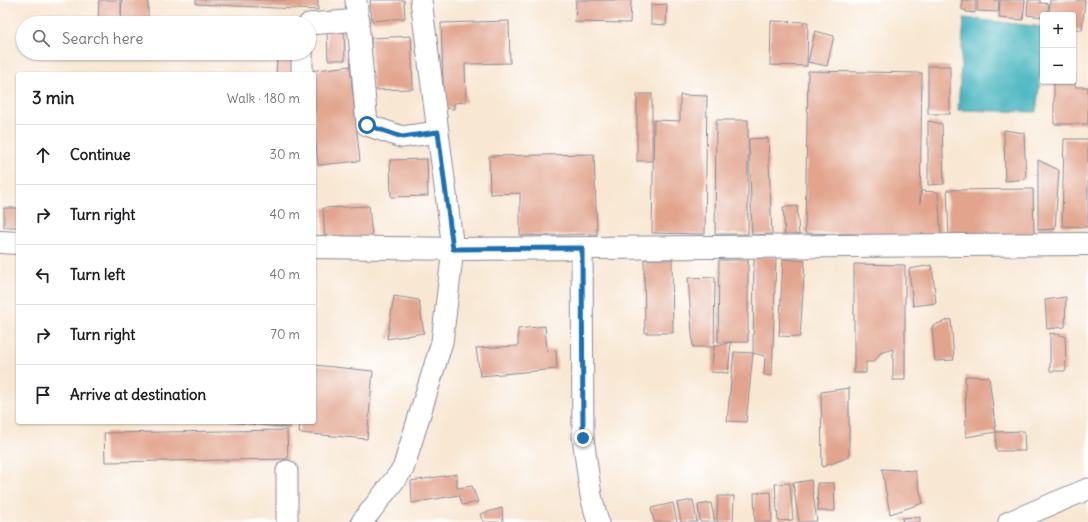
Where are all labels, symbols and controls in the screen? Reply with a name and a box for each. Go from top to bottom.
map controls [1040,12,1076,84]
button: + [1040,12,1076,48]
search box [16,16,316,60]
icon: search [30,27,52,49]
text: Search here [62,29,143,48]
button: − [1040,48,1076,84]
text: 3 min [32,87,74,109]
text: Walk · 180 m [227,90,300,107]
route start [358,116,376,134]
icon: ahead [32,144,54,166]
text: Continue [70,145,131,164]
text: 30 m [270,146,300,163]
icon: right [32,204,54,226]
text: Turn right [70,205,135,224]
text: 40 m [269,206,300,223]
icon: left [32,264,54,286]
text: Turn left [70,265,125,284]
text: 40 m [269,266,300,283]
icon: right [32,324,54,346]
text: Turn right [70,325,135,344]
text: 70 m [271,326,300,343]
icon: arrive [32,384,54,406]
text: Arrive at destination [70,385,206,404]
route end [574,429,592,447]

